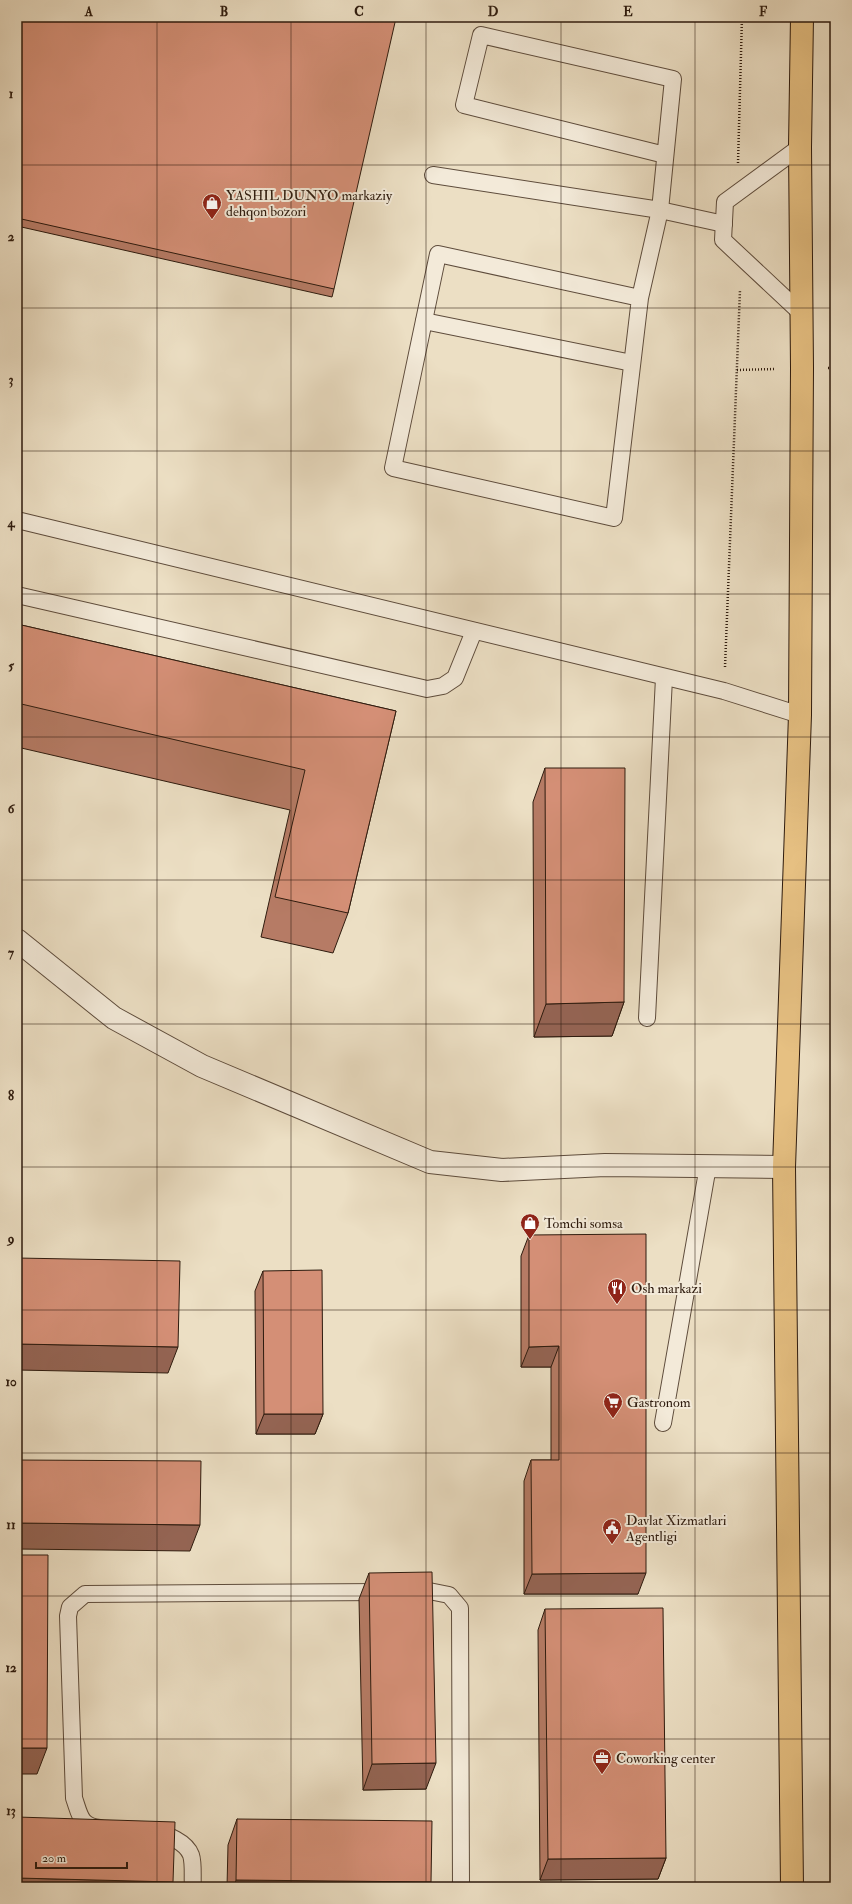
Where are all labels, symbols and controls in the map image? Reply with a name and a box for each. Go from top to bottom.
text: A [84,4,94,20]
text: B [220,4,228,20]
text: C [354,4,364,20]
text: D [488,4,499,20]
text: E [623,4,633,20]
text: F [759,4,768,20]
text: 1 [9,86,14,102]
place label: YASHIL DUNYO markaziy dehqon bozori [226,187,393,220]
shop icon: YASHIL DUNYO markaziy dehqon bozori [201,192,223,220]
text: 2 [8,229,15,245]
text: 3 [9,372,14,388]
text: 4 [6,515,15,531]
text: 5 [8,658,14,674]
text: 6 [8,801,16,817]
text: 7 [8,945,15,961]
text: 8 [8,1088,14,1104]
shop icon: Tomchi somsa [519,1212,541,1240]
place label: Tomchi somsa [544,1215,623,1232]
text: 9 [6,1231,15,1247]
restaurant icon: Osh markazi [606,1277,628,1305]
place label: Osh markazi [631,1280,702,1297]
text: 10 [5,1374,17,1390]
supermarket icon: Gastronom [602,1391,624,1419]
place label: Gastronom [627,1394,691,1411]
place label: Davlat Xizmatlari Agentligi [625,1512,727,1545]
text: 11 [6,1517,16,1533]
public building icon: Davlat Xizmatlari Agentligi [601,1517,623,1545]
text: 12 [5,1660,17,1676]
office icon: Coworking center [591,1747,613,1775]
place label: Coworking center [616,1750,716,1767]
text: 13 [6,1803,16,1819]
scale bar [36,1844,127,1870]
text: 20 m [42,1851,67,1866]

